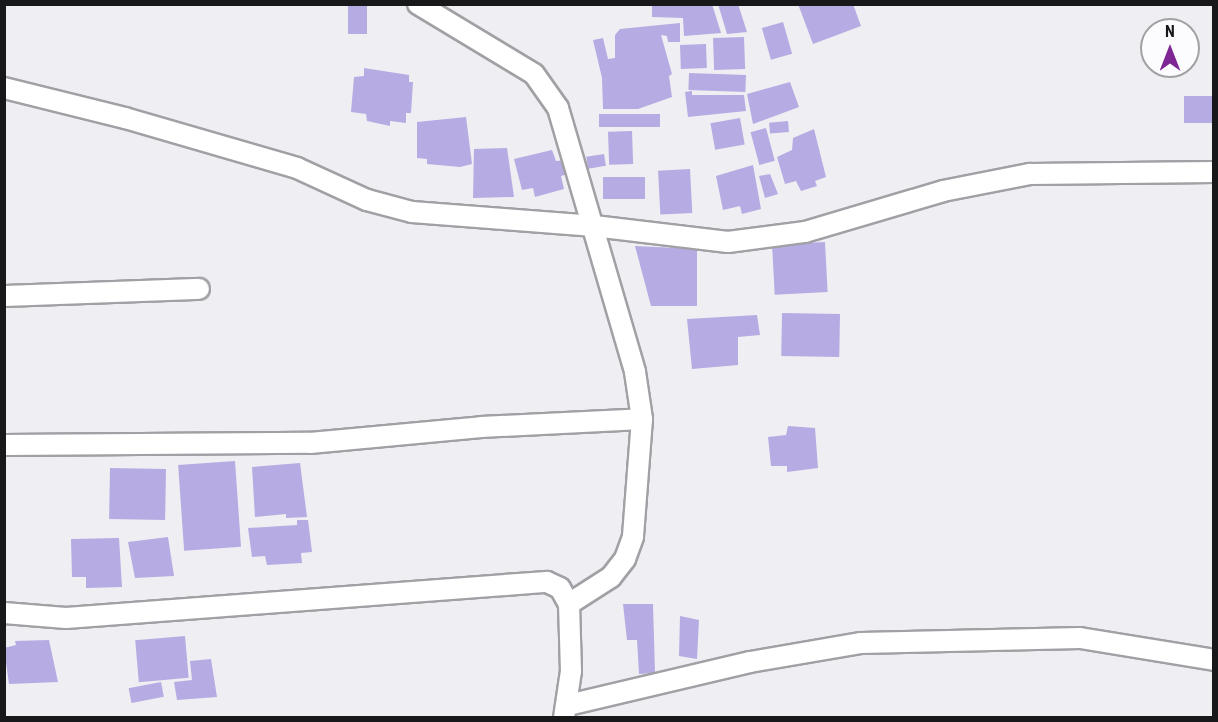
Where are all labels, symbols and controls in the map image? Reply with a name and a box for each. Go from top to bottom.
north arrow [1140,18,1200,78]
text: N [1165,22,1175,41]

